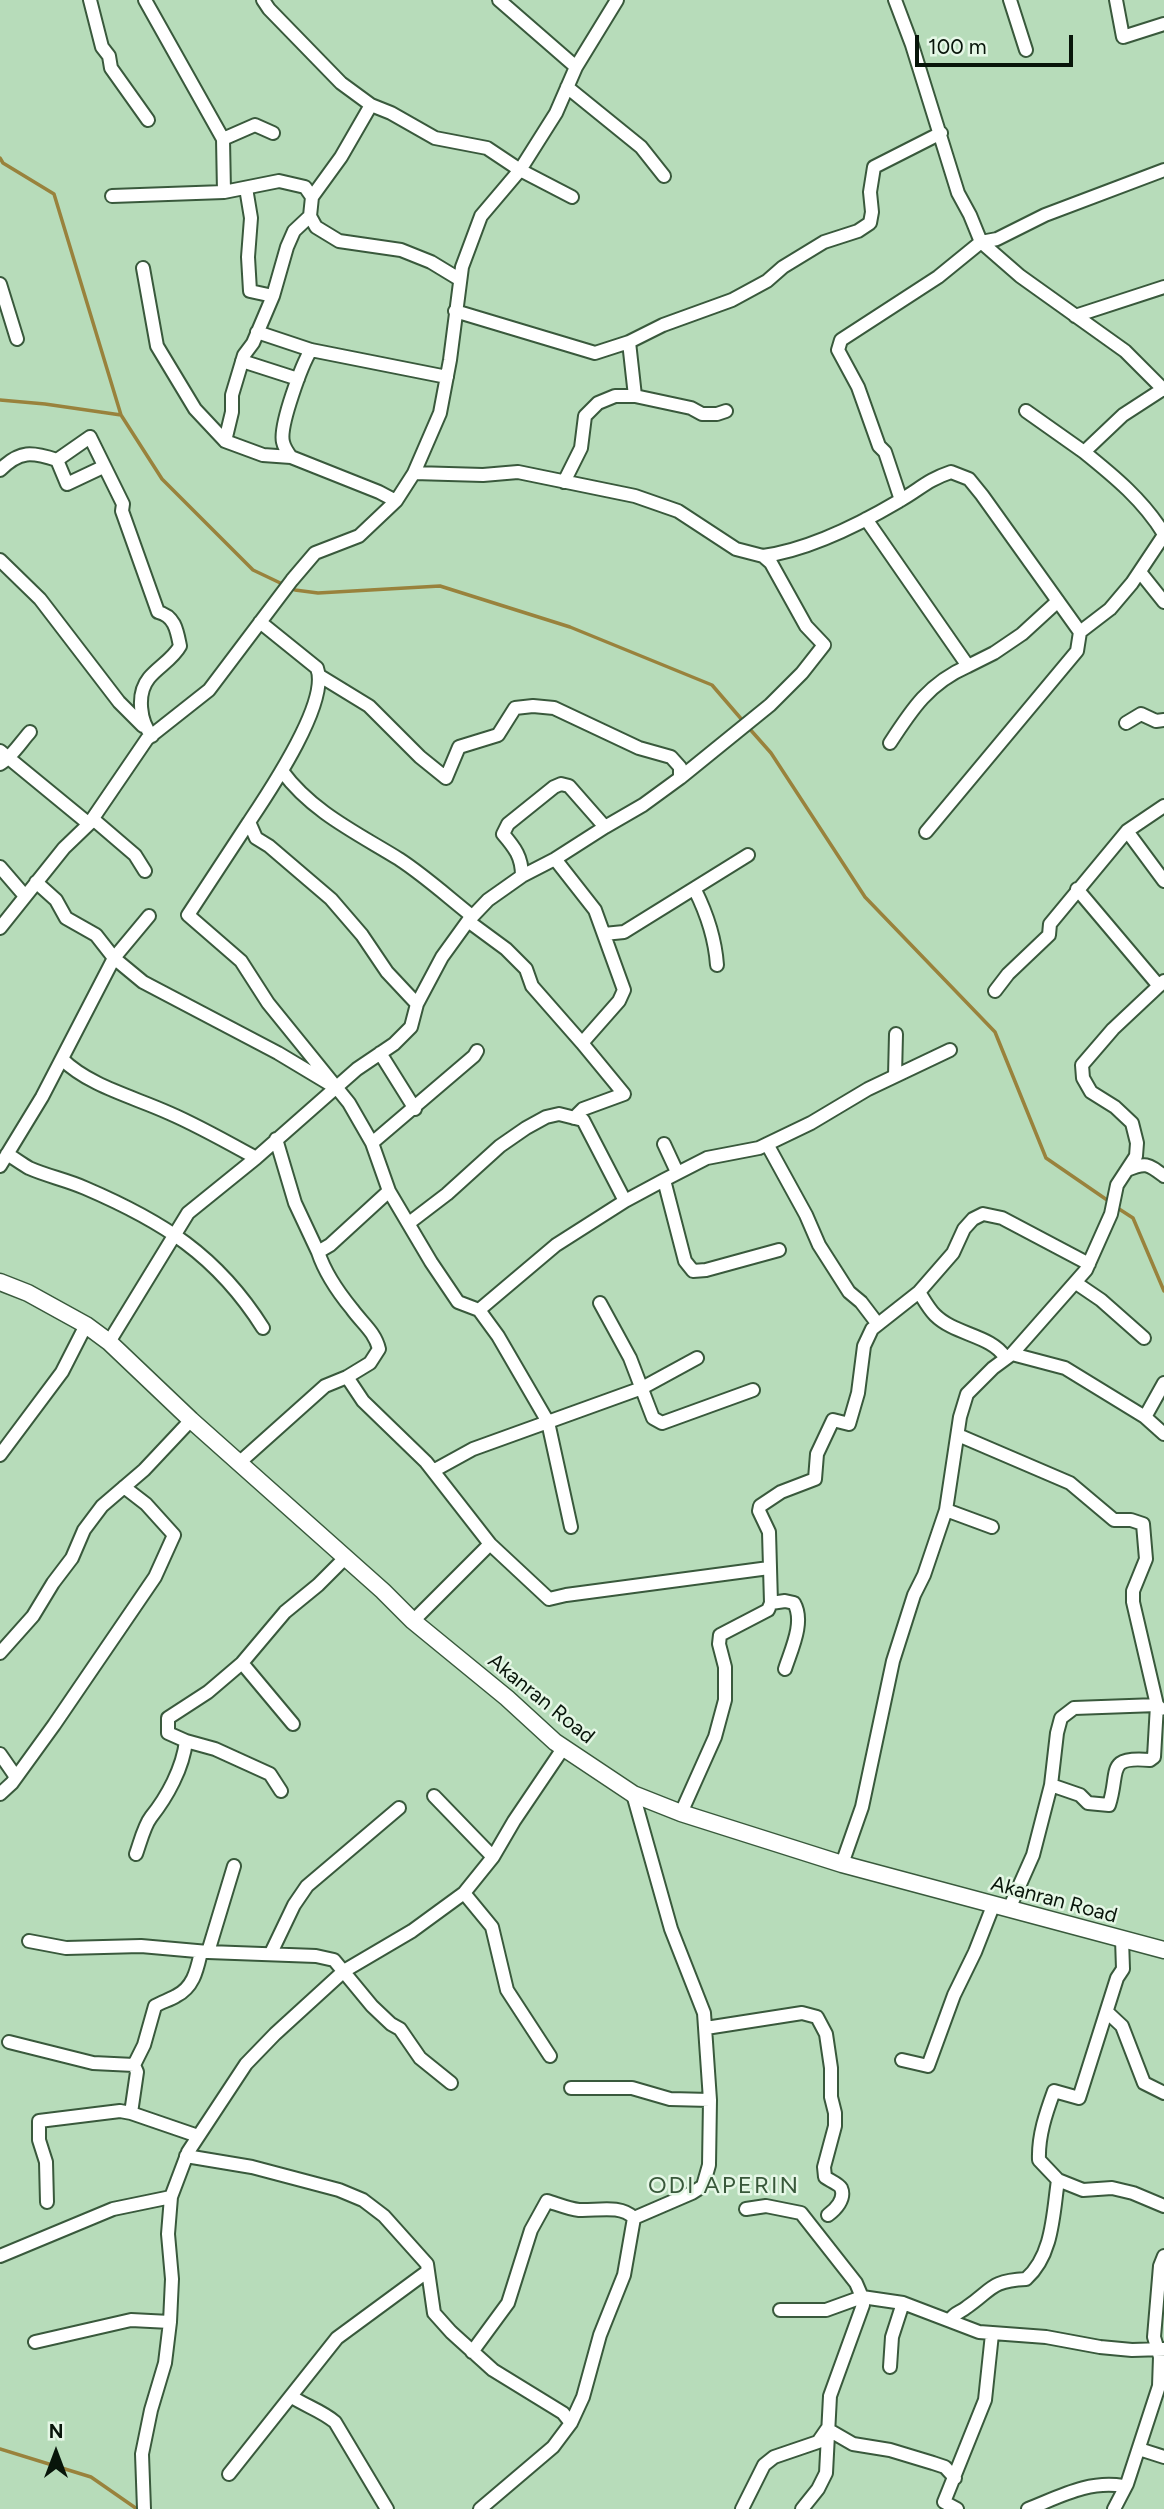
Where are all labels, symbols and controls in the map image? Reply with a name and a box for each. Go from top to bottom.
scale bar [919,21,1076,65]
text: 100 m [928,34,987,59]
street label: Akanran Road [483,1648,599,1750]
street label: Akanran Road [988,1871,1120,1929]
district label: ODI APERIN [649,2172,799,2200]
north arrow [21,2418,91,2488]
text: N [49,2420,63,2443]

